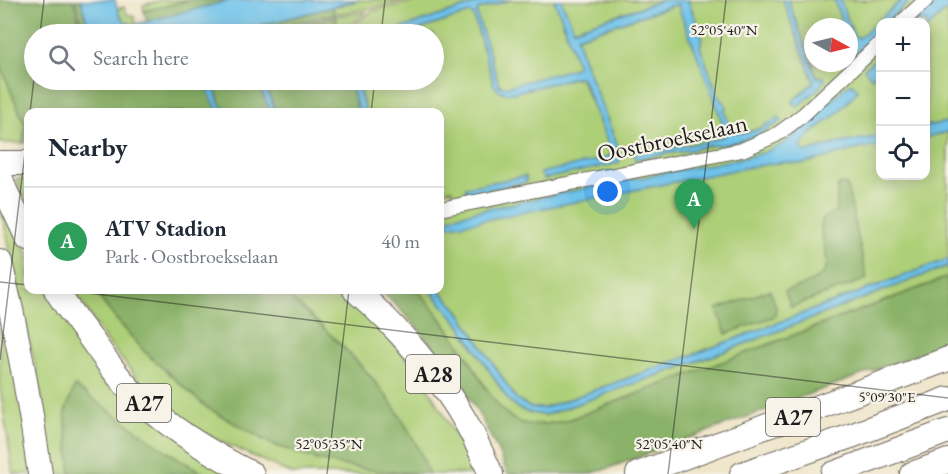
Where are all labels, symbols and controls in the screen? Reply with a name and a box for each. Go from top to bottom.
north arrow [804,18,858,72]
map controls [876,18,930,180]
button: + [876,18,930,72]
text: 52°05'40"N [690,20,758,39]
search box [24,24,444,90]
icon: search [45,41,78,74]
text: Search here [93,43,188,72]
button: − [876,72,930,126]
street label: Oostbroekselaan [594,107,750,169]
button: locate [876,126,930,180]
text: Nearby [48,130,128,164]
your location [593,177,622,206]
pin: A [674,180,714,229]
text: ATV Stadion [105,214,227,243]
text: A [60,228,75,254]
text: 40 m [381,228,420,254]
text: Park · Oostbroekselaan [105,243,279,269]
road number: A28 [406,355,460,393]
road number: A27 [117,384,171,422]
text: 5°09'30"E [859,387,916,406]
road number: A27 [766,398,820,436]
text: 52°05'35"N [295,434,363,453]
text: 52°05'40"N [635,434,703,453]

